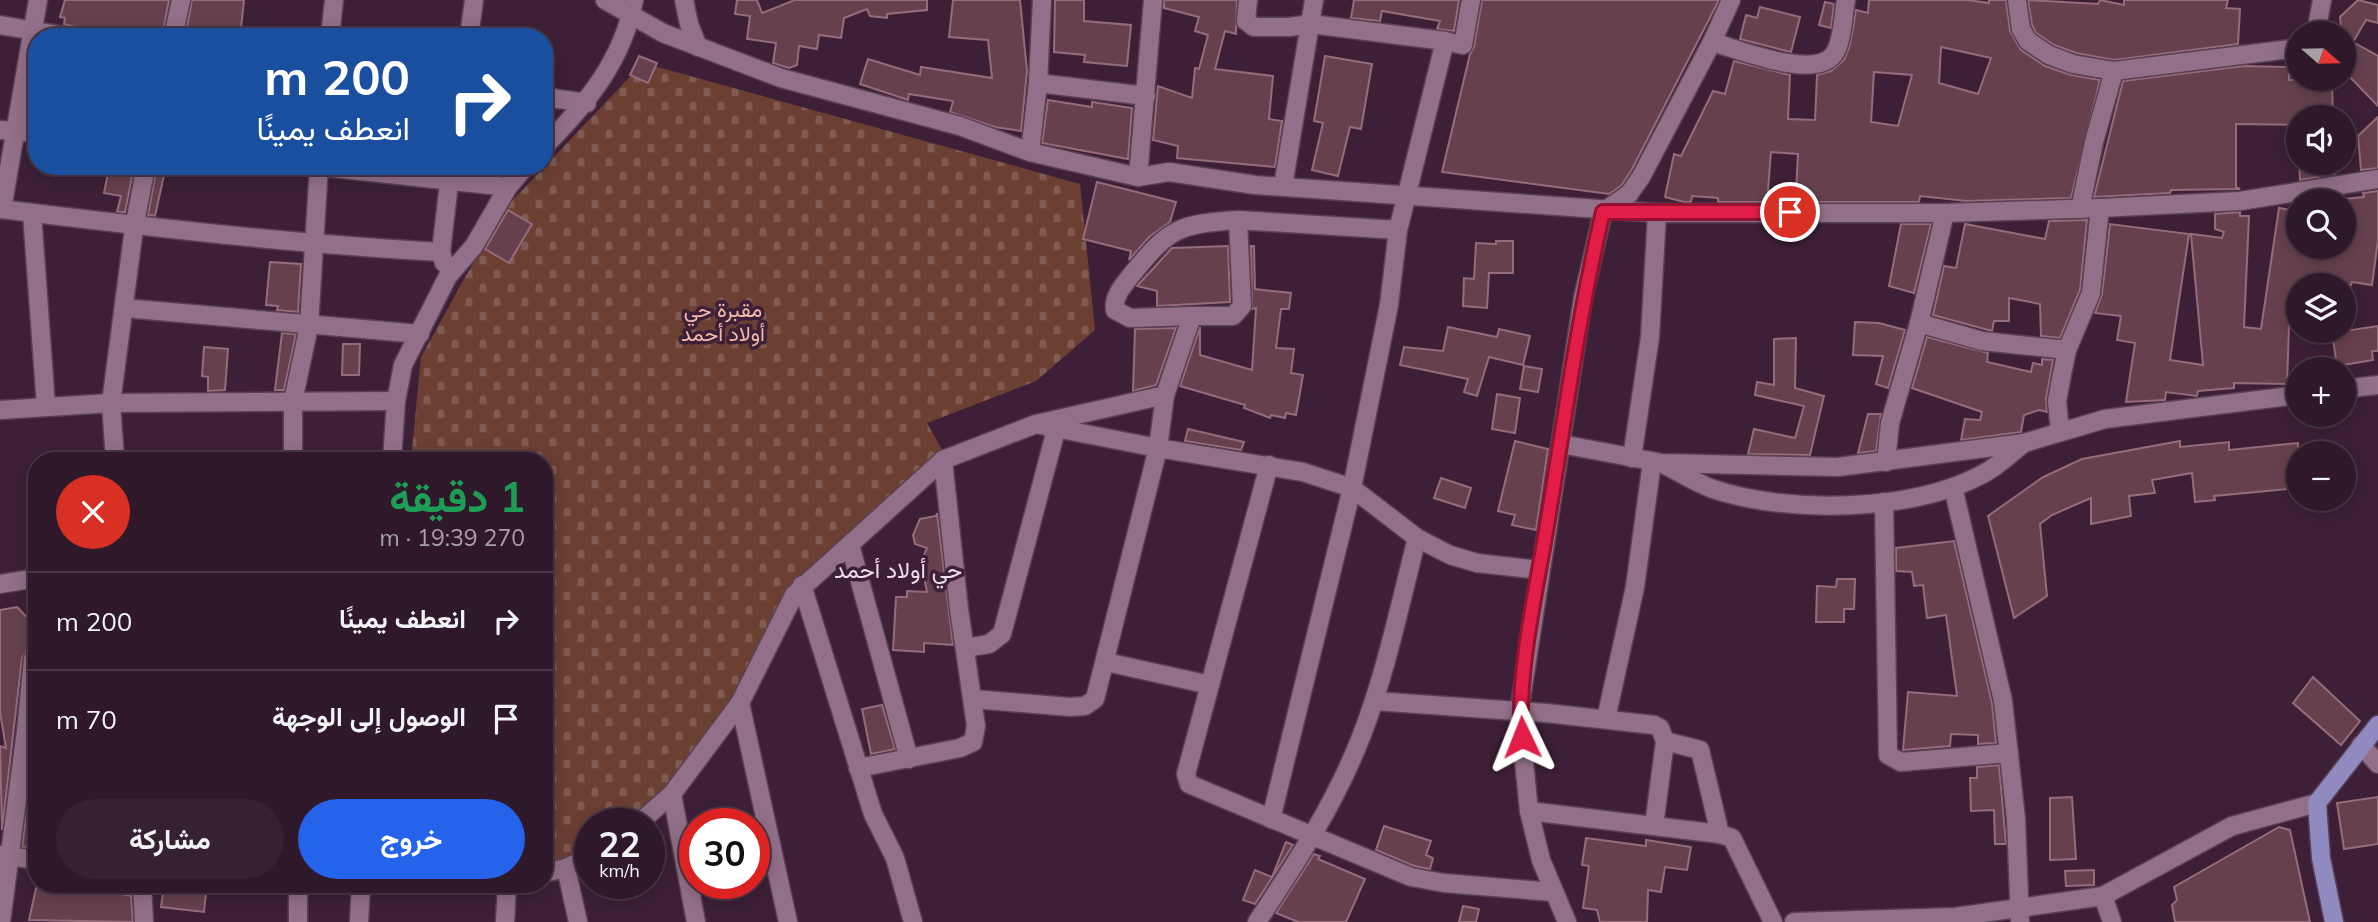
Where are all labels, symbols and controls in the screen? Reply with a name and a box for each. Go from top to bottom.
north arrow [2286,21,2356,91]
map controls [2286,21,2356,511]
text: 200 m [264,46,410,107]
icon: right [434,56,525,147]
button: sound [2286,105,2356,175]
text: انعطف يمينًا [256,108,410,148]
pin [1760,182,1820,242]
button: search [2286,189,2356,259]
icon: arrive [1771,193,1809,231]
button: layers [2286,273,2356,343]
park label: مقبرة حي أولاد أحمد [681,296,765,347]
button: + [2286,357,2356,427]
button: − [2286,441,2356,511]
text: 1 دقيقة [389,470,525,523]
button: close [56,475,130,549]
text: 270 m · 19:39 [380,523,525,552]
district label: حي أولاد أحمد [834,555,962,589]
text: انعطف يمينًا [339,602,466,635]
icon: right [487,602,525,640]
text: 200 m [56,605,132,638]
text: الوصول إلى الوجهة [272,700,466,733]
icon: arrive [487,700,525,738]
position arrow [1485,700,1559,774]
text: 70 m [56,703,117,736]
button: مشاركة [56,799,284,879]
button: خروج [298,799,525,879]
speed limit sign: 30 [679,808,770,899]
text: 22 [598,822,641,866]
text: km/h [599,859,640,882]

